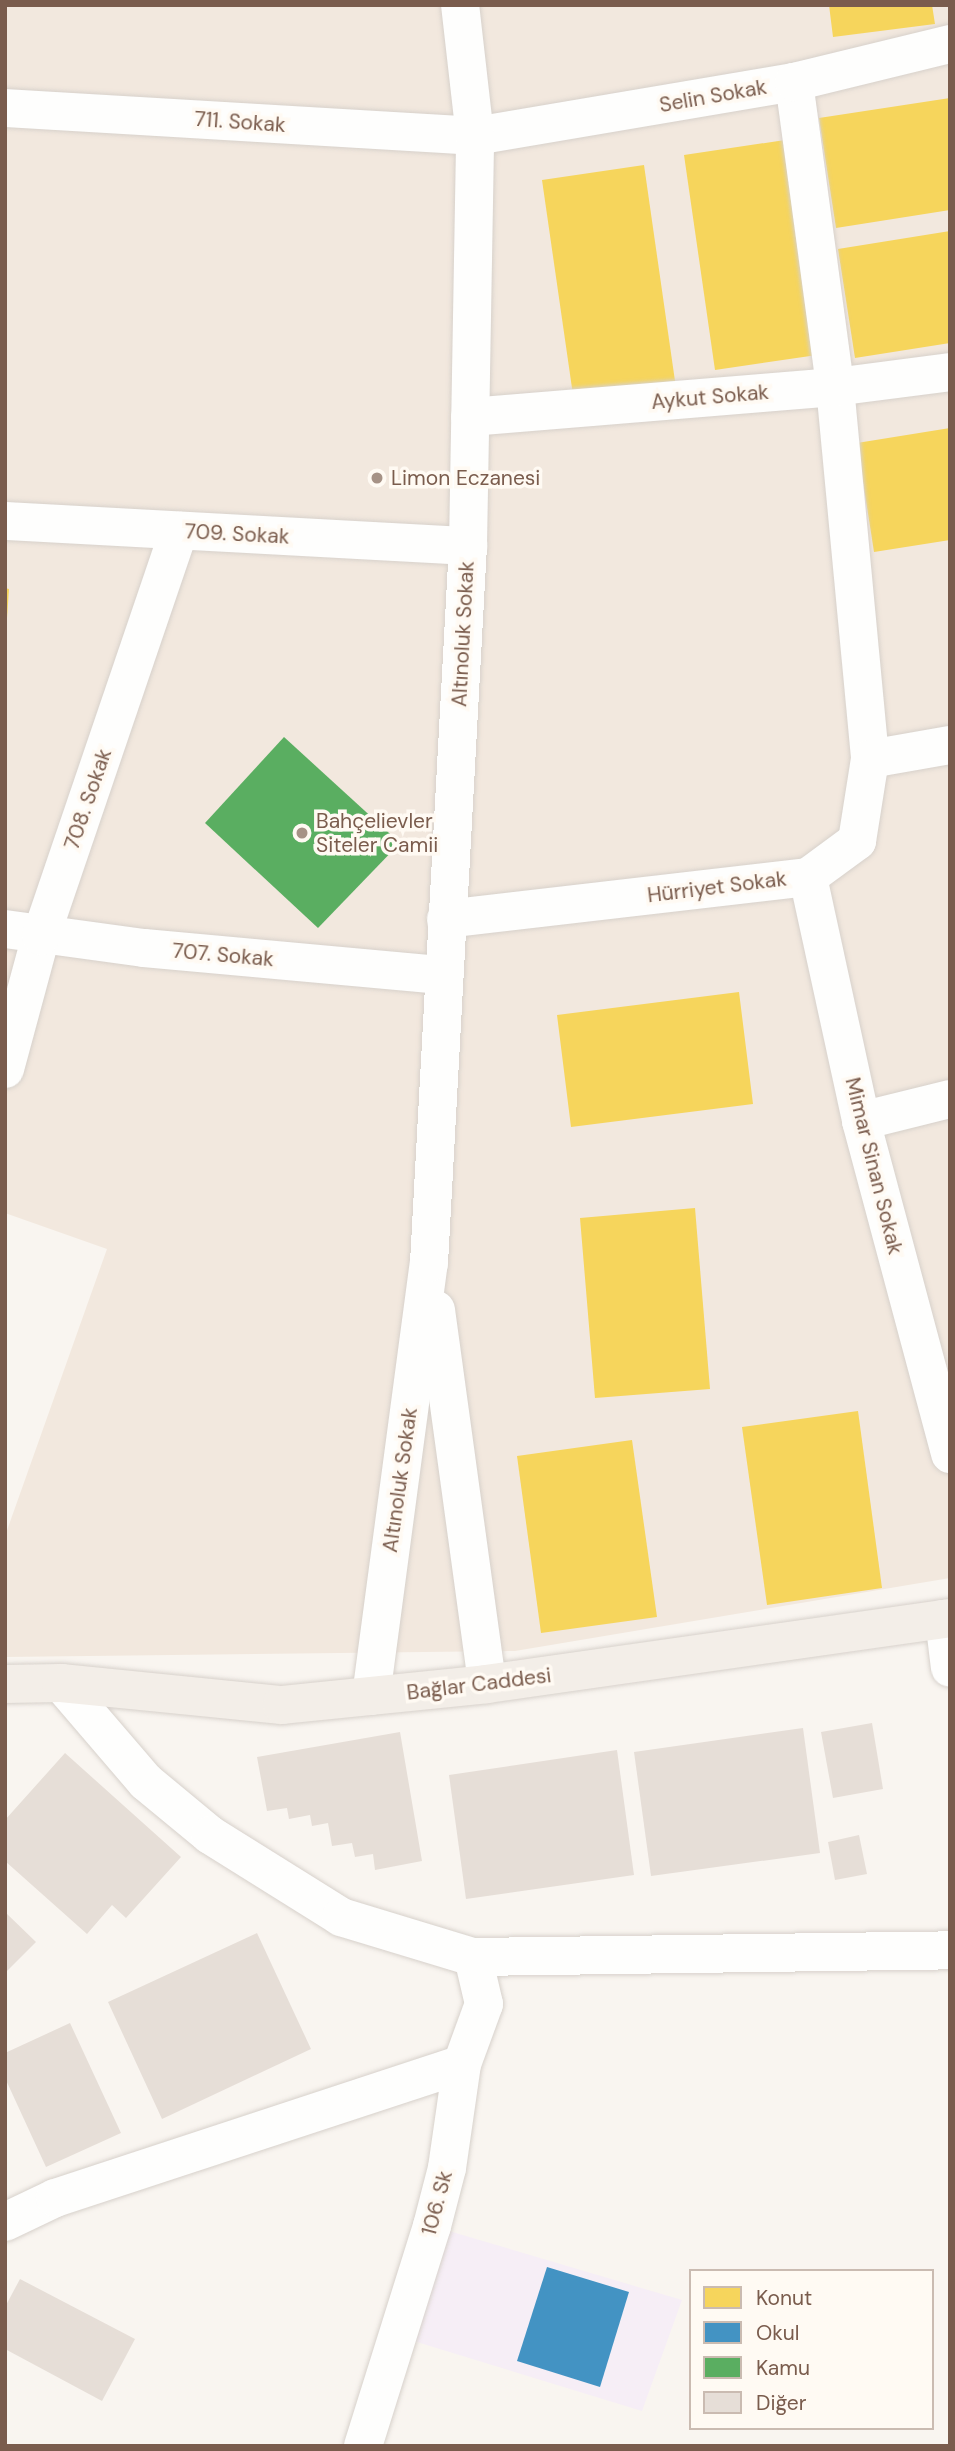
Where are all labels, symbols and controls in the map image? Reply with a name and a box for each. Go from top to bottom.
street label: Selin Sokak [657,74,769,118]
street label: 711. Sokak [194,106,286,138]
street label: Aykut Sokak [650,379,770,415]
place label: Limon Eczanesi [391,465,540,491]
marker: Limon Eczanesi [369,470,385,486]
street label: 709. Sokak [184,519,290,549]
street label: Altınoluk Sokak [447,560,479,708]
street label: 708. Sokak [59,745,117,853]
place label: Bahçelievler Siteler Camii [316,808,438,858]
marker: Bahçelievler Siteler Camii [294,825,310,841]
street label: Hürriyet Sokak [646,866,788,908]
street label: 707. Sokak [171,938,275,972]
street label: Mimar Sinan Sokak [840,1075,908,1257]
street label: Altınoluk Sokak [377,1406,423,1554]
street label: Bağlar Caddesi [405,1663,553,1705]
street label: 106. Sk [416,2168,458,2238]
legend [689,2269,934,2430]
text: Konut [756,2284,812,2312]
text: Okul [756,2319,800,2347]
text: Kamu [756,2354,810,2382]
text: Diğer [756,2389,806,2417]

